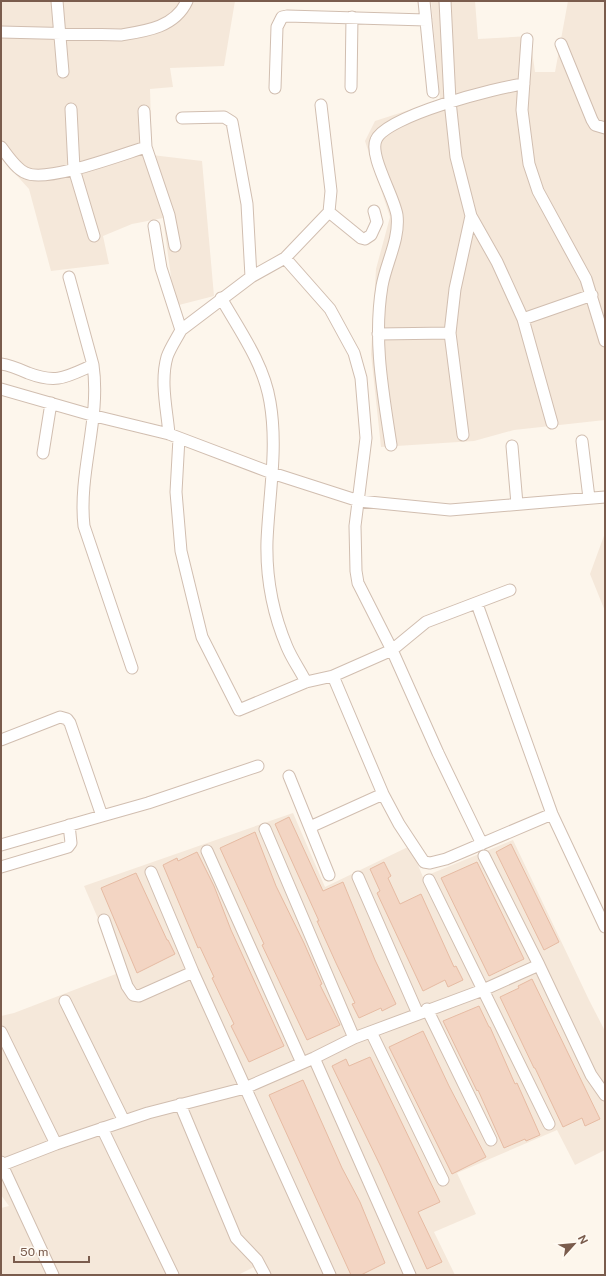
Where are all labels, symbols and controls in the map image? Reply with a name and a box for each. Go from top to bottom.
north arrow [554,1224,594,1264]
text: N [576,1233,590,1246]
scale bar [14,1238,89,1264]
text: 50 m [20,1245,48,1259]

